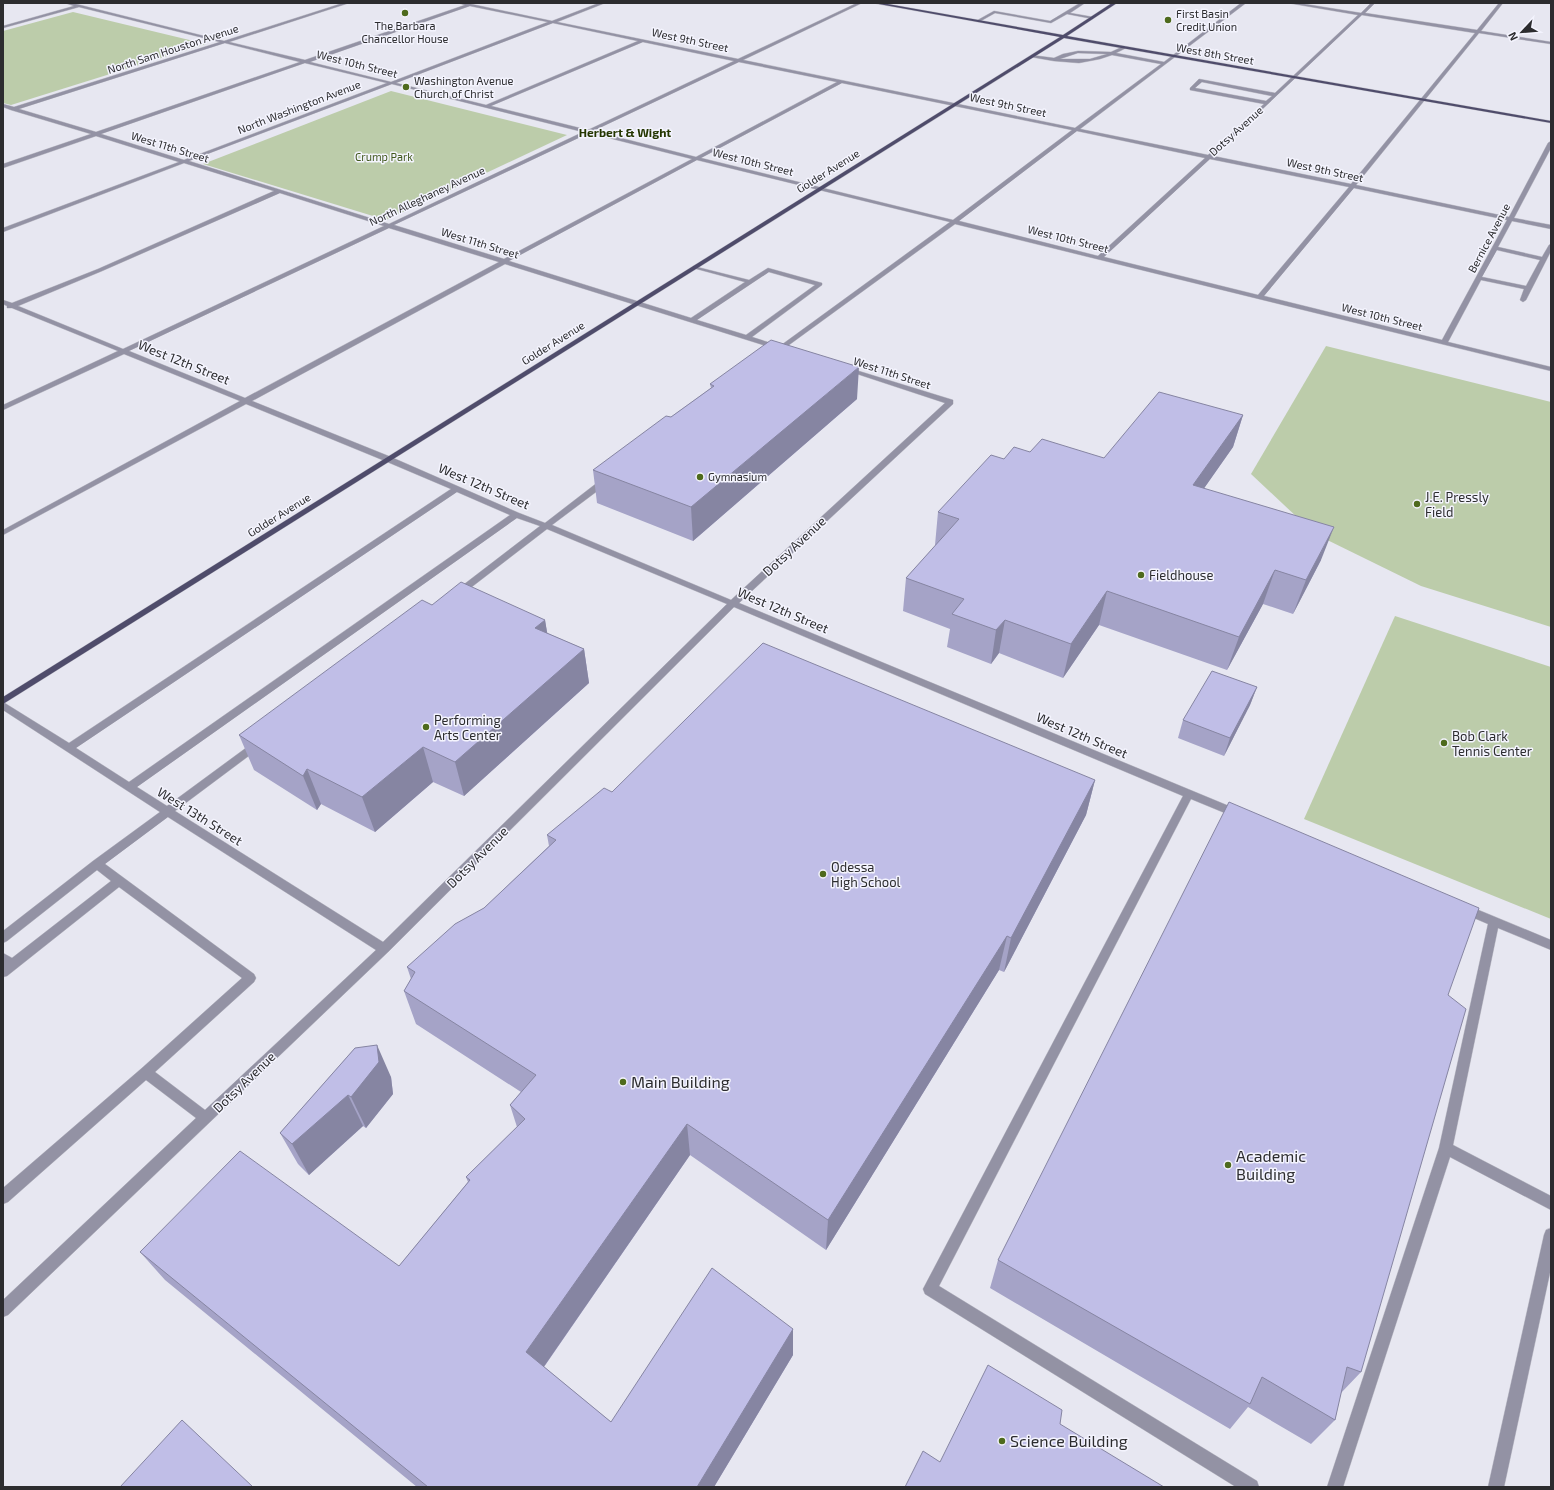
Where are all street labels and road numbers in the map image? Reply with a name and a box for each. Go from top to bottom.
street label: North Sam Houston Avenue [106,21,240,76]
street label: West 9th Street [650,25,730,54]
street label: West 8th Street [1175,40,1255,67]
street label: West 10th Street [315,47,399,80]
street label: North Washington Avenue [235,77,362,136]
street label: West 9th Street [968,90,1048,119]
street label: Dotsy Avenue [1206,103,1265,158]
street label: West 11th Street [130,129,211,165]
street label: West 10th Street [711,145,795,178]
street label: Golder Avenue [794,146,862,195]
street label: West 9th Street [1285,155,1365,184]
street label: North Alleghaney Avenue [367,163,487,228]
street label: Bernice Avenue [1465,201,1512,275]
street label: West 10th Street [1026,222,1110,255]
street label: West 11th Street [440,225,521,261]
street label: West 10th Street [1340,300,1424,333]
street label: Golder Avenue [519,318,587,367]
street label: West 12th Street [136,336,232,388]
street label: West 11th Street [852,354,933,391]
street label: West 12th Street [436,460,532,512]
street label: Golder Avenue [245,490,313,539]
street label: Dotsy Avenue [759,513,829,579]
street label: West 12th Street [735,584,831,636]
street label: West 12th Street [1034,709,1130,761]
street label: West 13th Street [154,783,246,849]
street label: Dotsy Avenue [443,823,511,891]
street label: Dotsy Avenue [210,1048,278,1116]

